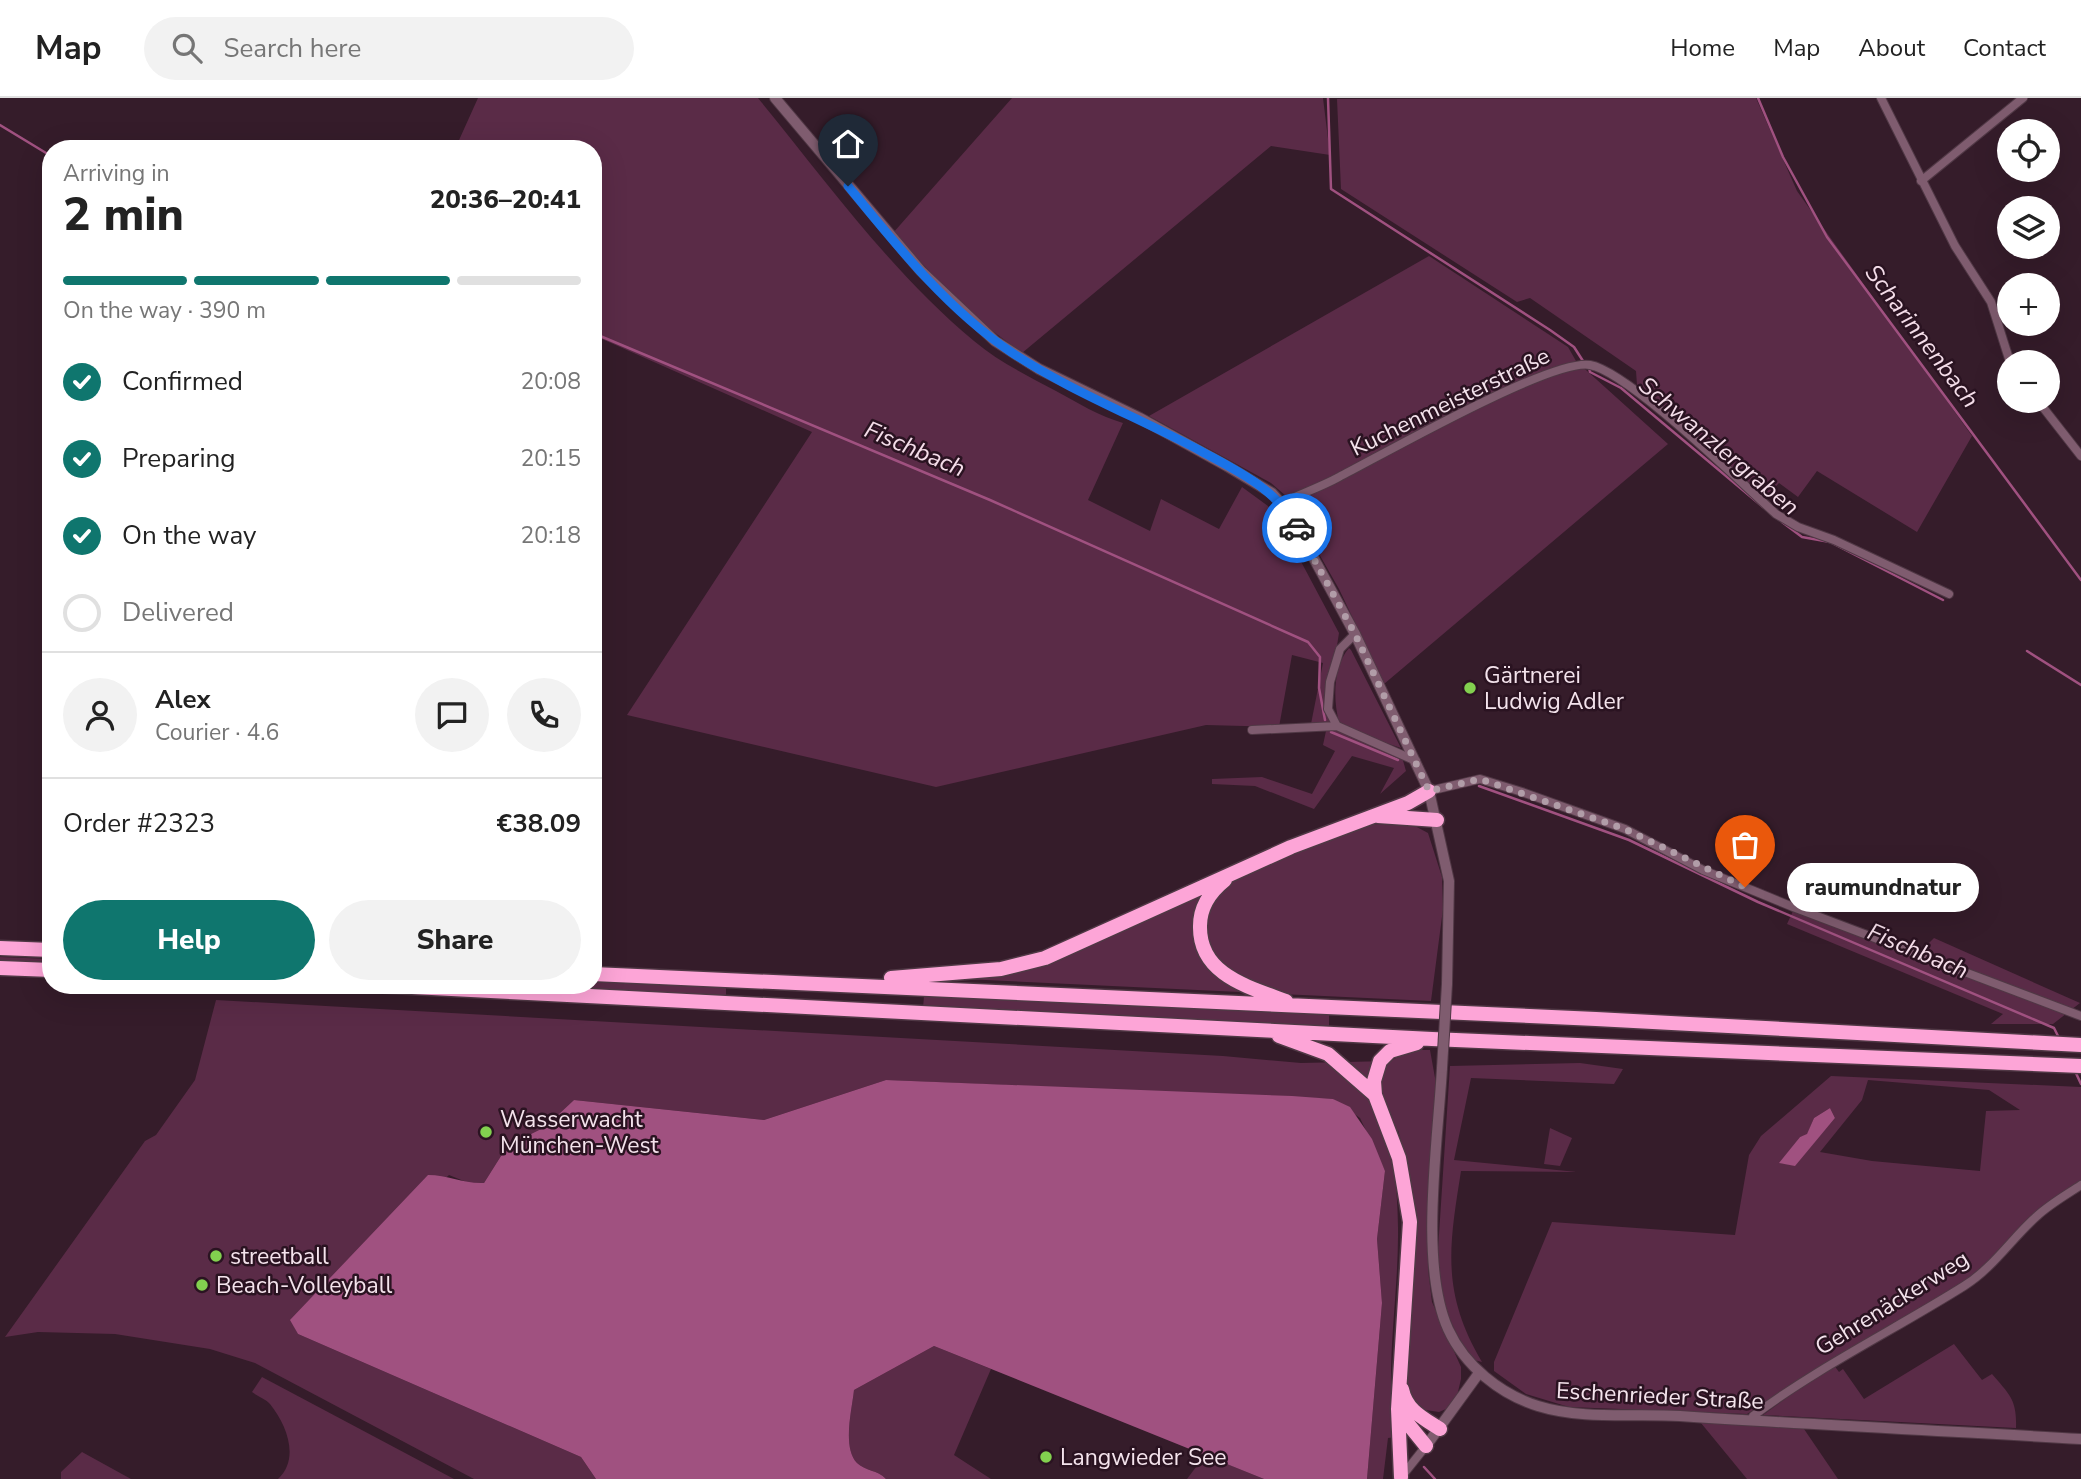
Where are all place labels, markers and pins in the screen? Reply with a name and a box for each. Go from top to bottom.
pin [818,114,878,186]
place label: Gärtnerei Ludwig Adler [1484,660,1625,717]
marker: Gärtnerei Ludwig Adler [1462,680,1478,696]
pin [1715,815,1775,887]
callout: raumundnatur [1787,862,1980,912]
place label: Wasserwacht München-West [500,1104,659,1161]
marker: Wasserwacht München-West [478,1124,494,1140]
place label: streetball [230,1241,329,1272]
marker: streetball [208,1248,224,1264]
place label: Beach-Volleyball [216,1270,392,1301]
marker: Beach-Volleyball [194,1277,210,1293]
place label: Langwieder See [1060,1442,1227,1473]
marker: Langwieder See [1038,1449,1054,1465]

